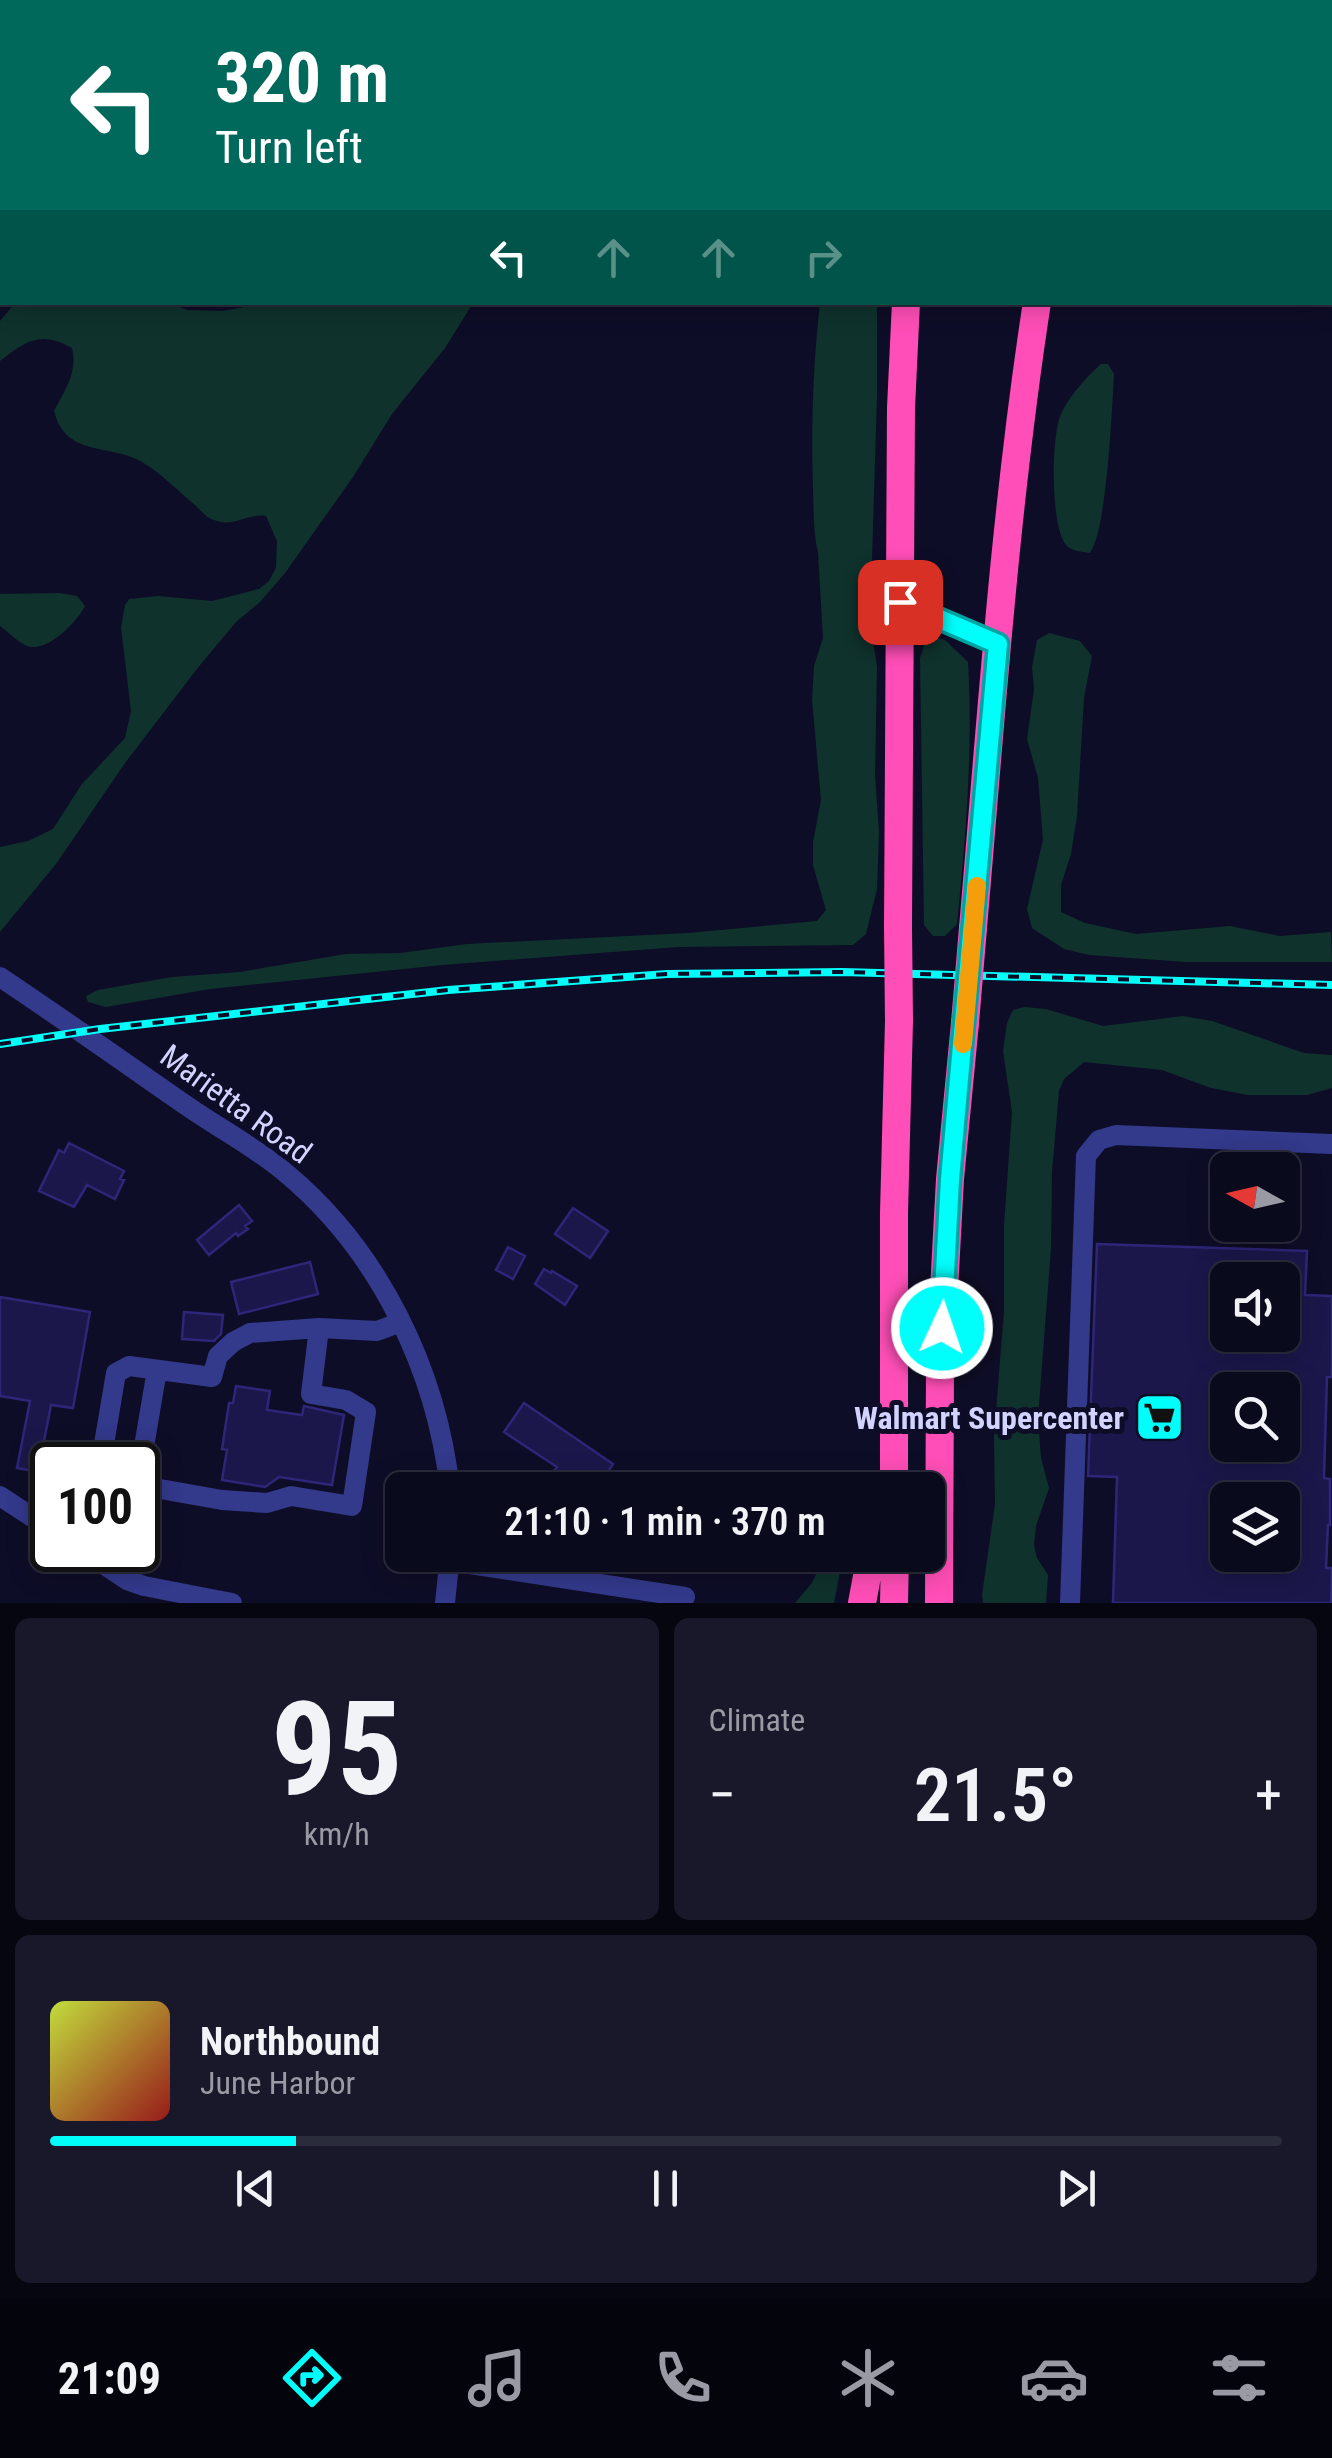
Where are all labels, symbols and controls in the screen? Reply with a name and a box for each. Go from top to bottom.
text: 320 m [215,37,389,119]
icon: left [50,40,180,170]
text: Turn left [215,121,363,174]
icon: left [481,230,536,285]
icon: ahead [586,230,641,285]
icon: ahead [691,230,746,285]
icon: right [796,230,851,285]
pin [858,560,943,645]
icon: arrive [873,575,928,630]
street label: Marietta Road [153,1036,319,1172]
north arrow [1210,1152,1300,1242]
map controls [1210,1152,1300,1572]
button: sound [1210,1262,1300,1352]
position arrow [890,1276,994,1380]
button: search [1210,1372,1300,1462]
supermarket icon: Walmart Supercenter [1133,1392,1185,1444]
place label: Walmart Supercenter [854,1399,1124,1437]
speed limit sign: 100 [30,1442,160,1572]
button: layers [1210,1482,1300,1572]
text: 21:10 · 1 min · 370 m [505,1500,825,1544]
text: 95 [271,1673,402,1826]
text: Climate [709,1701,805,1739]
text: 21.5° [914,1751,1077,1839]
text: − [709,1763,736,1827]
text: + [1255,1763,1282,1827]
text: km/h [304,1815,370,1853]
text: Northbound [200,2020,380,2064]
text: June Harbor [200,2064,355,2102]
icon: previous [228,2161,283,2216]
icon: pause [638,2161,693,2216]
icon: next [1049,2161,1104,2216]
icon: directions [277,2343,347,2413]
icon: music [462,2343,532,2413]
icon: phone [648,2343,718,2413]
icon: climate [833,2343,903,2413]
icon: car [1019,2343,1089,2413]
icon: filters [1204,2343,1274,2413]
text: 21:09 [58,2352,161,2405]

